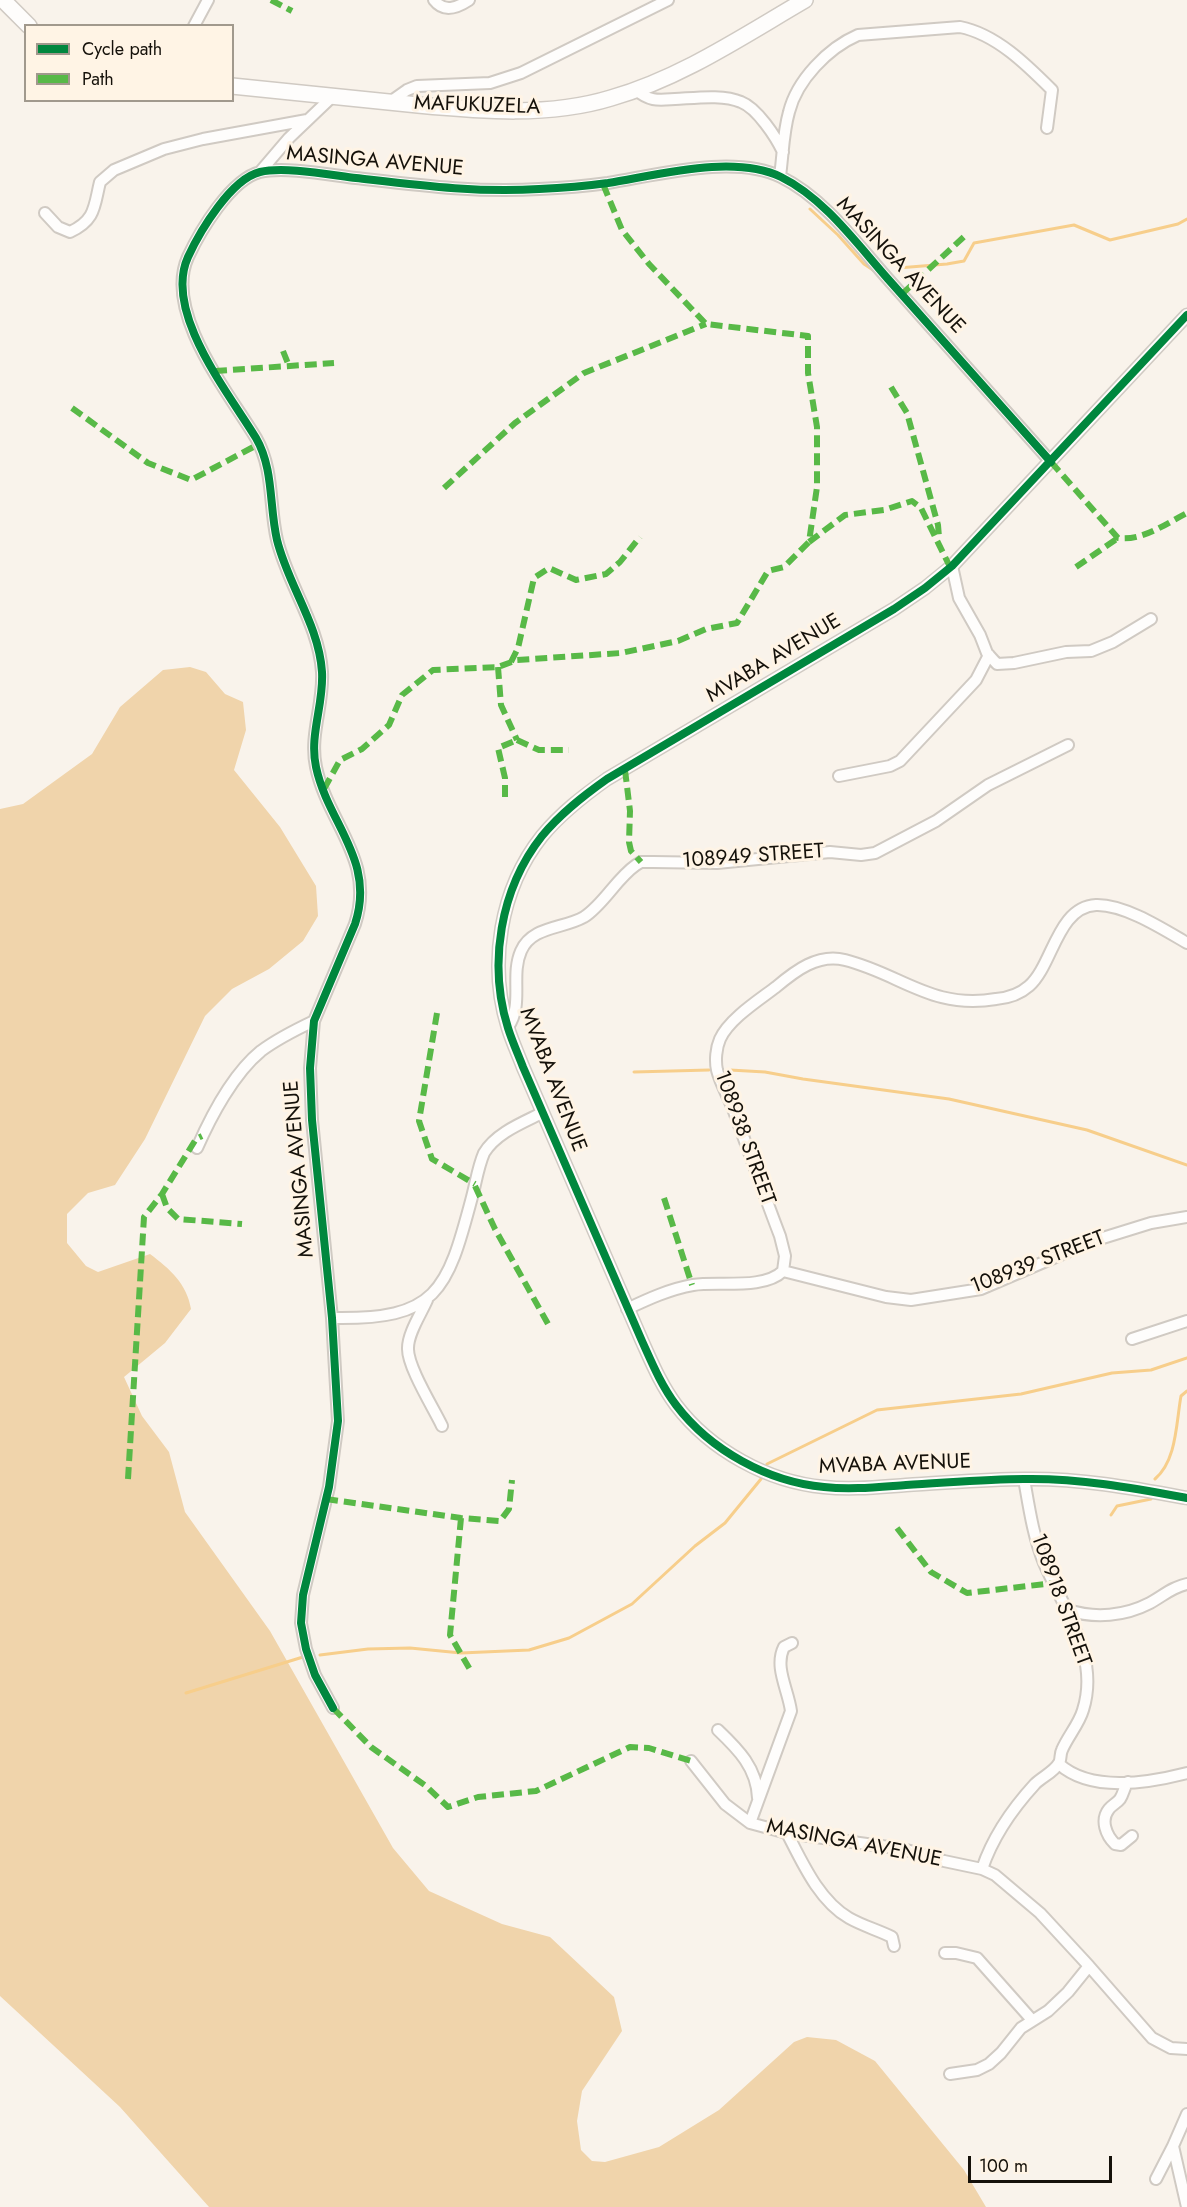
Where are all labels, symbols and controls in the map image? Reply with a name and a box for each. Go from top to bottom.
legend [24,24,234,102]
text: Cycle path [82,36,162,62]
text: Path [82,66,114,92]
street label: MAFUKUZELA [413,91,541,121]
street label: MASINGA AVENUE [285,142,465,182]
street label: MASINGA AVENUE [830,192,970,340]
street label: MVABA AVENUE [702,609,846,709]
street label: 108949 STREET [681,839,825,875]
street label: MVABA AVENUE [513,1004,591,1156]
street label: 108938 STREET [708,1068,780,1208]
street label: MASINGA AVENUE [280,1079,320,1259]
street label: 108939 STREET [967,1226,1109,1300]
street label: MVABA AVENUE [818,1450,972,1480]
street label: 108918 STREET [1024,1531,1096,1669]
street label: MASINGA AVENUE [764,1815,944,1873]
scale bar [971,2144,1115,2182]
text: 100 m [979,2153,1028,2179]

